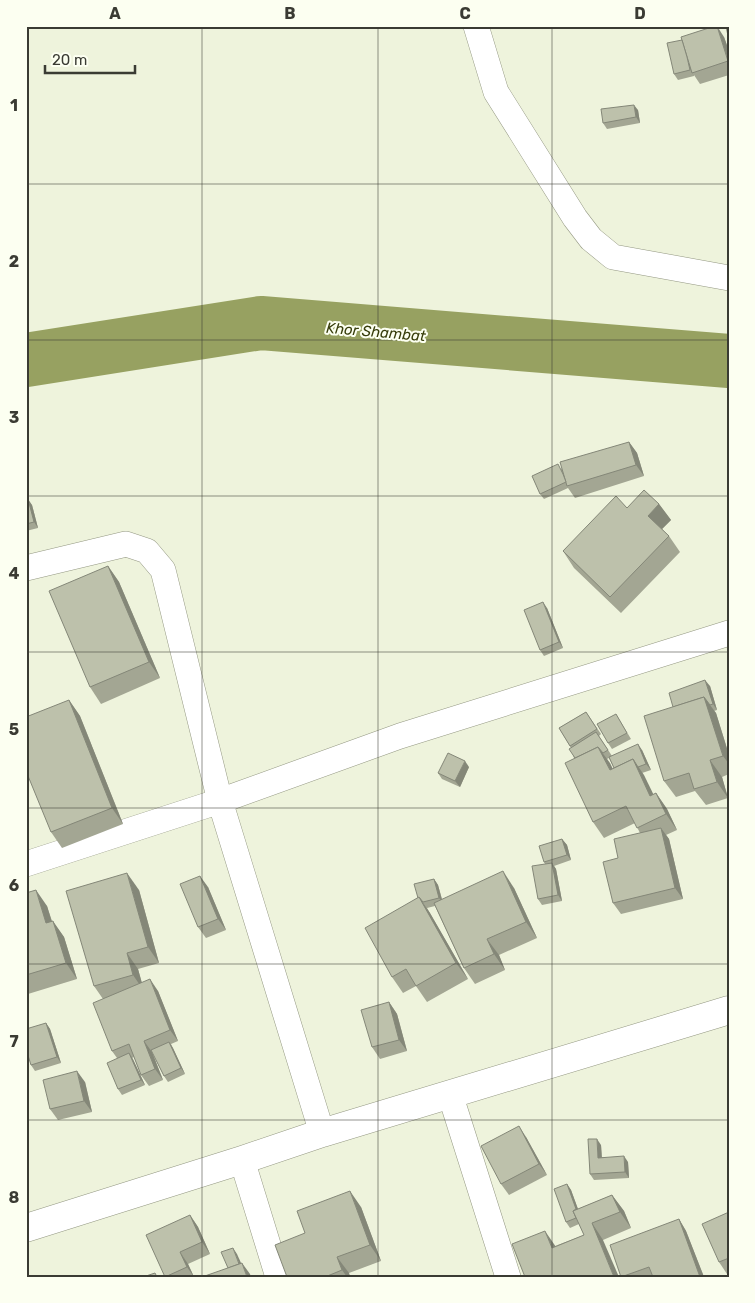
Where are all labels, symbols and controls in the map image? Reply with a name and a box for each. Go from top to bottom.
text: A [109,4,121,23]
text: B [284,4,296,23]
text: C [459,4,471,23]
text: D [634,4,646,23]
scale bar [45,42,135,74]
text: 20 m [52,51,87,69]
text: 1 [10,96,18,115]
text: 2 [9,252,19,271]
water label: Khor Shambat [326,319,427,345]
text: 3 [9,408,19,427]
text: 4 [9,564,20,583]
text: 5 [9,720,19,739]
text: 6 [9,876,19,895]
text: 7 [9,1032,19,1051]
text: 8 [9,1188,20,1207]

